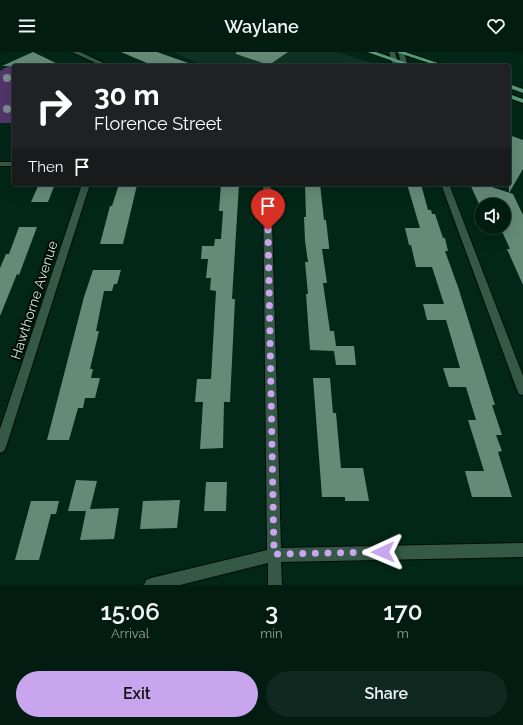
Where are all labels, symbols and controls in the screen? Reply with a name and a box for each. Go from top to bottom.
icon: menu [16,15,38,37]
icon: heart [485,15,507,37]
text: Waylane [224,16,299,37]
text: 30 m [94,79,160,112]
icon: right [28,80,80,132]
text: Florence Street [94,113,222,134]
icon: arrive [71,156,93,178]
text: Then [28,158,63,176]
pin [251,189,285,230]
icon: arrive [257,195,279,217]
map controls [475,198,511,234]
button: sound [475,198,511,234]
street label: Hawthorne Avenue [7,239,61,361]
position arrow [362,531,404,573]
text: 15:06 [101,597,160,626]
text: 3 [265,597,278,626]
text: 170 [383,597,422,626]
text: Arrival [111,626,149,641]
text: min [260,626,283,641]
text: m [397,626,409,641]
button: Exit [16,671,258,717]
button: Share [266,671,507,717]

